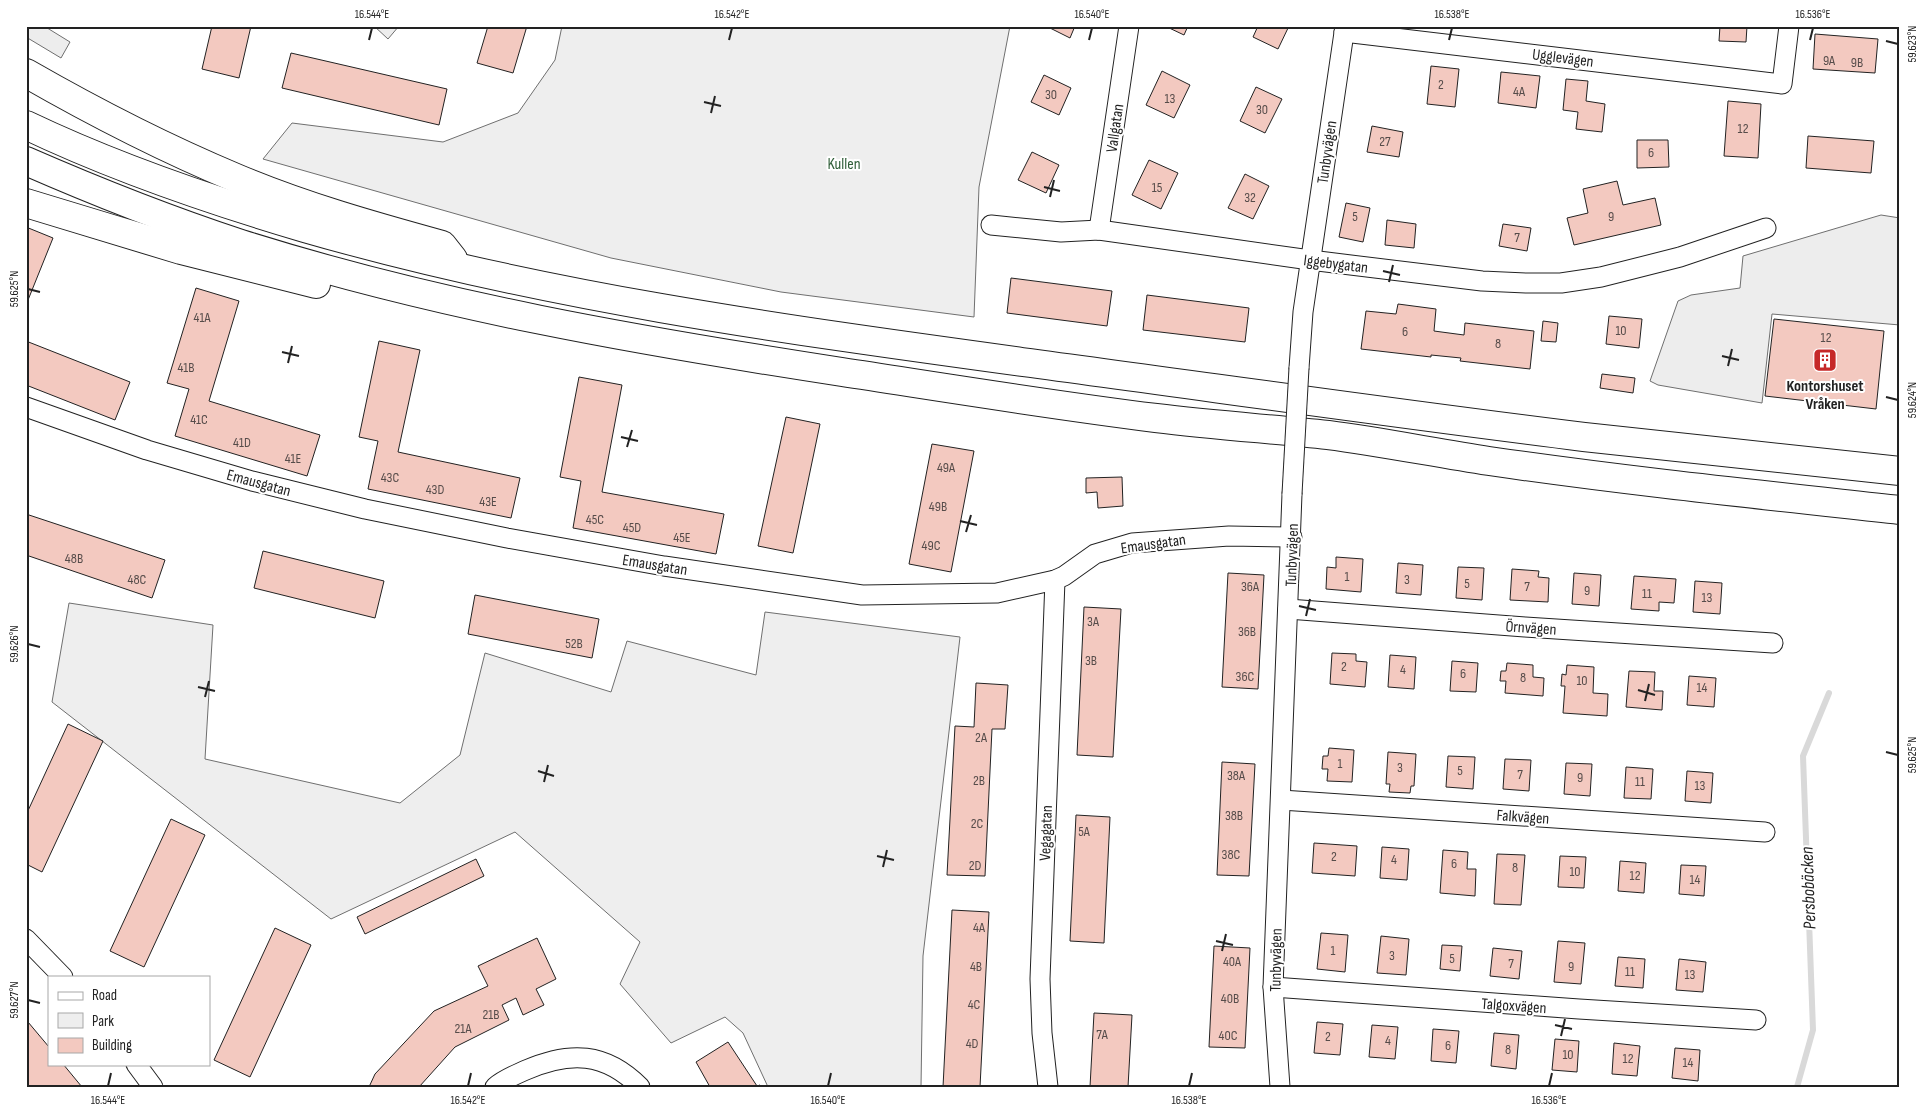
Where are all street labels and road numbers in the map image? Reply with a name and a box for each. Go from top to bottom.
street label: Ugglevägen [1531,45,1595,72]
street label: Vallgatan [1103,103,1128,154]
street label: Tunbyvägen [1314,120,1341,185]
street label: Iggebygatan [1302,251,1369,278]
street label: Emausgatan [225,466,293,501]
street label: Tunbyvägen [1282,523,1303,587]
street label: Emausgatan [1119,531,1187,558]
street label: Emausgatan [621,551,689,580]
street label: Örnvägen [1505,617,1557,640]
street label: Vegagatan [1036,805,1057,861]
street label: Falkvägen [1496,806,1550,829]
street label: Tunbyvägen [1266,928,1287,992]
street label: Talgoxvägen [1481,995,1547,1018]

